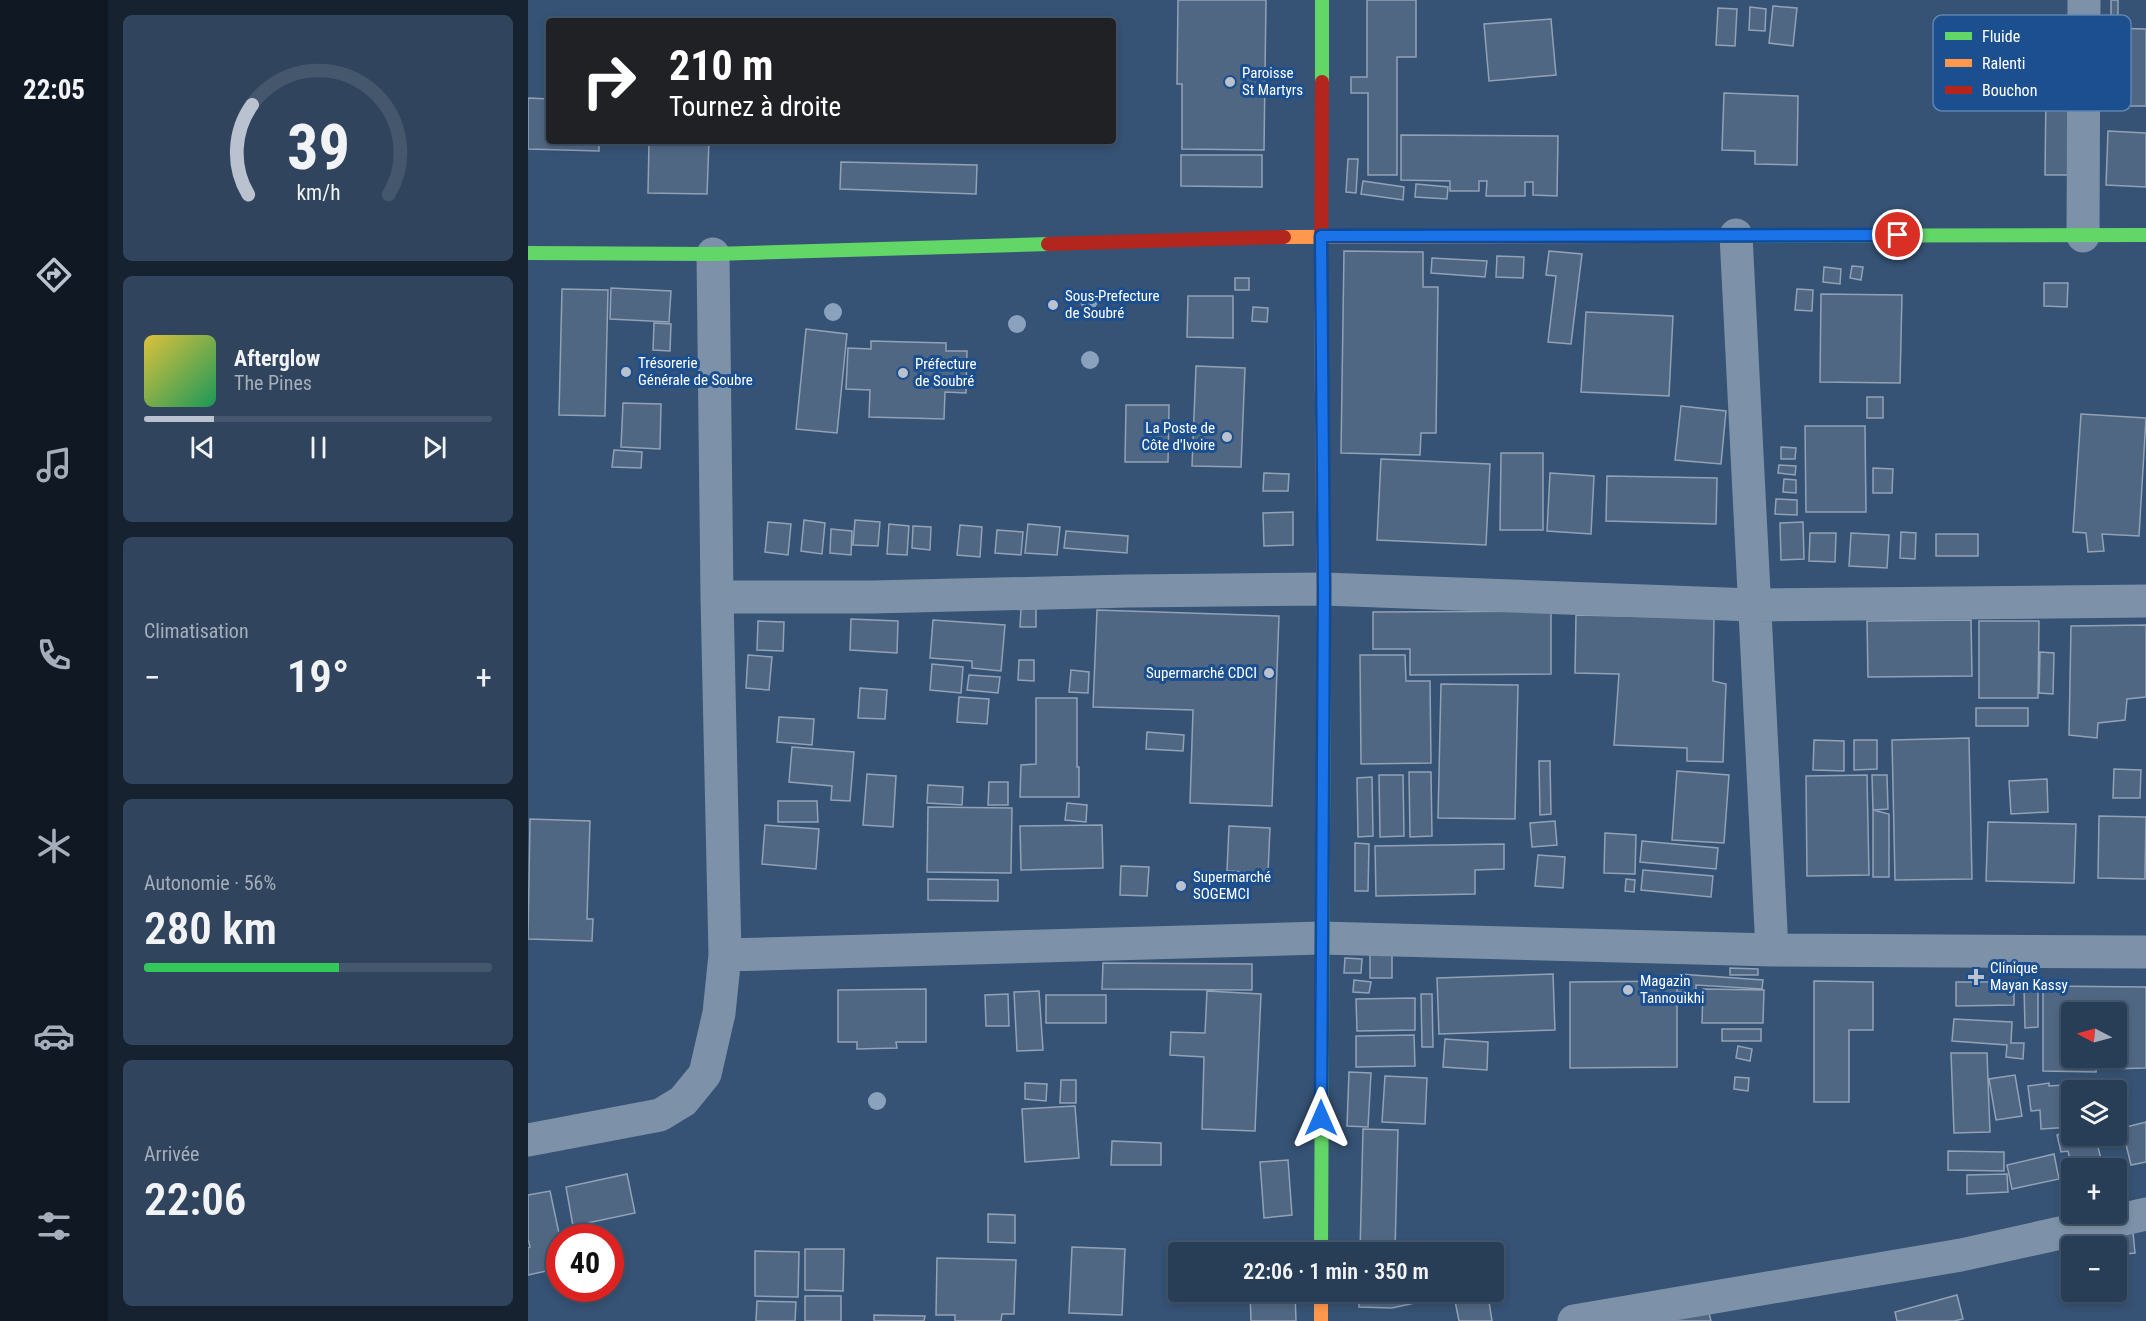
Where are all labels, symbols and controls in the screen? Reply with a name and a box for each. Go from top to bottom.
legend [1933,15,2131,111]
text: Fluide [1982,27,2020,46]
text: 210 m [669,41,774,90]
icon: right [570,42,648,120]
text: Ralenti [1982,54,2025,73]
place label: Paroisse St Martyrs [1242,64,1303,99]
text: 22:05 [23,74,85,106]
marker: Paroisse St Martyrs [1223,75,1237,89]
text: Bouchon [1982,81,2037,100]
text: Tournez à droite [669,91,841,123]
text: 39 [286,111,350,184]
text: km/h [296,180,340,205]
pin [1872,209,1923,260]
icon: arrive [1881,218,1914,251]
icon: directions [33,254,75,296]
place label: Sous-Prefecture de Soubré [1065,287,1160,322]
marker: Sous-Prefecture de Soubré [1046,298,1060,312]
text: Afterglow [234,346,320,371]
place label: Trésorerie Générale de Soubre [638,354,753,389]
place label: Préfecture de Soubré [915,355,976,390]
marker: Trésorerie Générale de Soubre [619,365,633,379]
marker: Préfecture de Soubré [896,366,910,380]
text: The Pines [234,371,312,395]
place label: La Poste de Côte d'Ivoire [1142,419,1215,454]
marker: La Poste de Côte d'Ivoire [1220,430,1234,444]
icon: previous [186,431,219,464]
icon: pause [302,431,335,464]
icon: next [418,431,451,464]
icon: music [33,444,75,486]
text: Climatisation [144,619,249,643]
icon: phone [33,634,75,676]
text: 19° [287,650,349,703]
text: − [144,658,161,697]
text: + [476,658,492,697]
place label: Supermarché CDCI [1146,664,1257,682]
marker: Supermarché CDCI [1262,666,1276,680]
icon: climate [33,825,75,867]
place label: Supermarché SOGEMCI [1193,868,1271,903]
text: Autonomie · 56% [144,871,276,895]
marker: Supermarché SOGEMCI [1174,879,1188,893]
text: 280 km [144,902,277,955]
place label: Clinique Mayan Kassy [1990,959,2068,994]
marker: Clinique Mayan Kassy [1967,968,1985,986]
place label: Magazin Tannouikhi [1640,972,1704,1007]
marker: Magazin Tannouikhi [1621,983,1635,997]
north arrow [2061,1002,2127,1068]
map controls [2061,1002,2127,1302]
icon: car [33,1015,75,1057]
button: layers [2061,1080,2127,1146]
position arrow [1289,1086,1353,1150]
text: Arrivée [144,1142,200,1166]
button: + [2061,1158,2127,1224]
text: 22:06 [144,1173,246,1226]
icon: filters [33,1205,75,1247]
speed limit sign: 40 [546,1224,624,1302]
button: − [2061,1236,2127,1302]
text: 22:06 · 1 min · 350 m [1243,1259,1429,1284]

